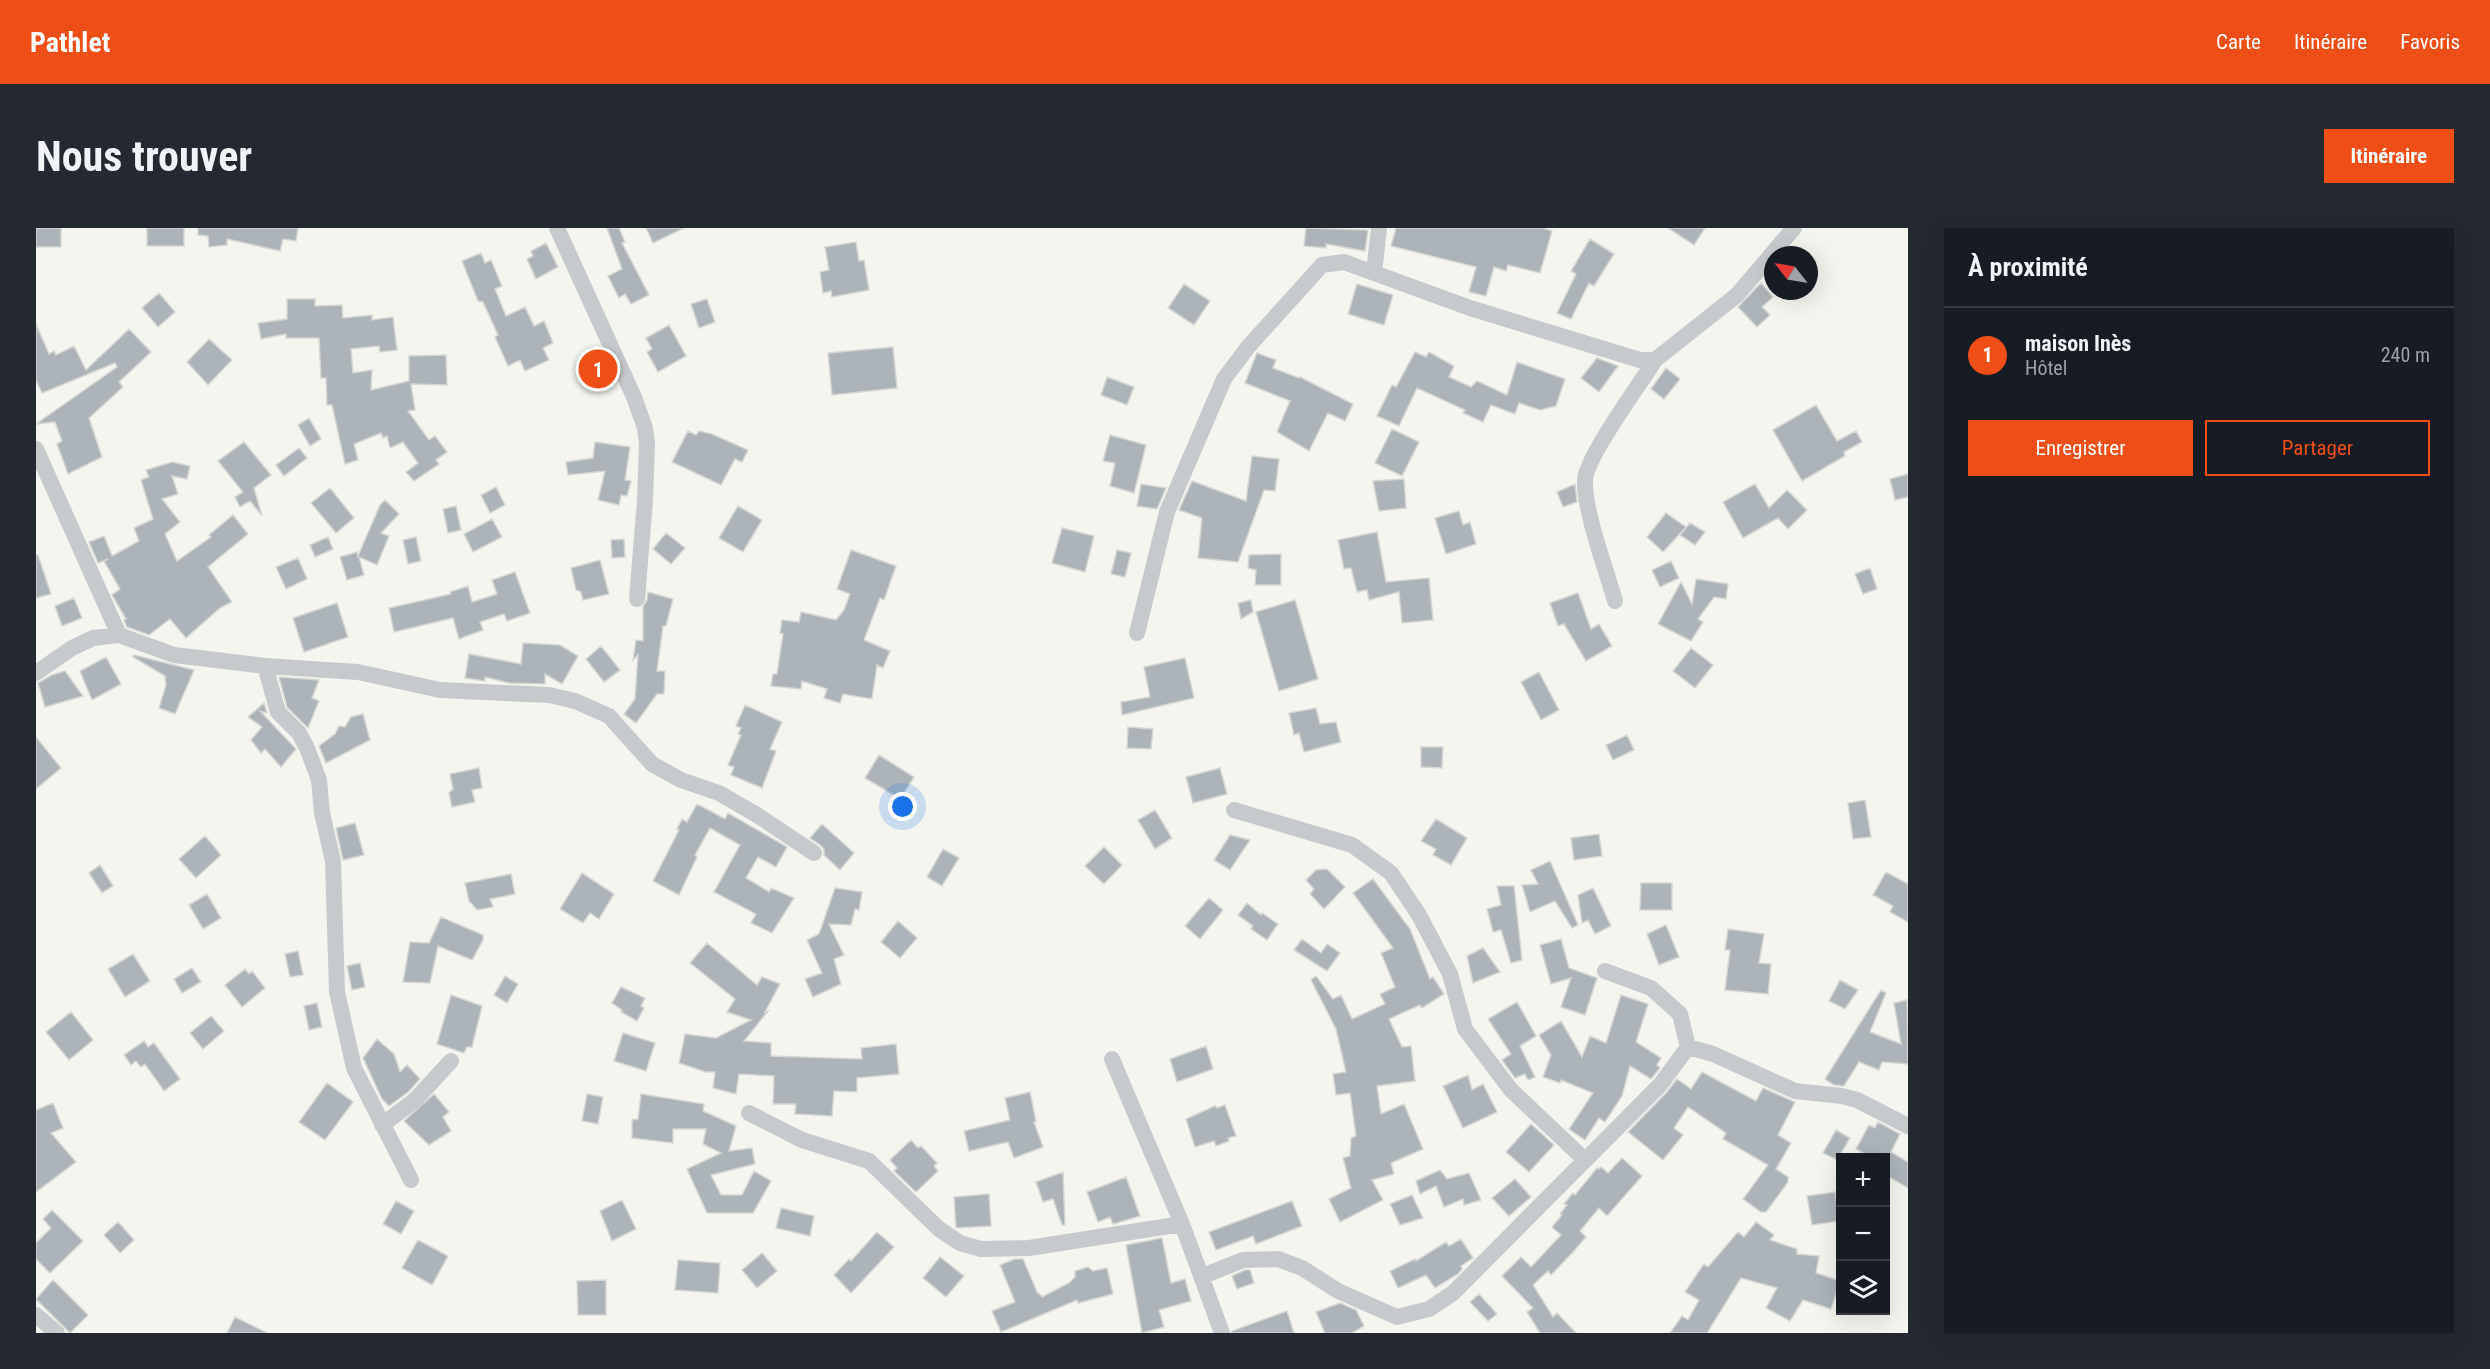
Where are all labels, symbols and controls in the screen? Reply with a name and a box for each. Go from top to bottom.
text: Pathlet [30,26,110,59]
text: Carte [2216,30,2261,54]
text: Itinéraire [2294,30,2367,54]
text: Favoris [2400,30,2460,54]
button: Itinéraire [2324,129,2454,183]
text: Nous trouver [36,132,252,181]
north arrow [1764,246,1818,300]
text: À proximité [1968,252,2088,282]
text: maison Inès [2025,331,2131,356]
text: 1 [1982,343,1993,367]
text: 240 m [2381,343,2430,367]
pin: 1 [578,346,618,392]
text: Hôtel [2025,356,2067,380]
button: Enregistrer [1968,420,2193,476]
button: Partager [2205,420,2430,476]
your location [888,792,917,821]
map controls [1836,1153,1890,1315]
button: + [1836,1153,1890,1207]
button: − [1836,1207,1890,1261]
button: layers [1836,1261,1890,1315]

